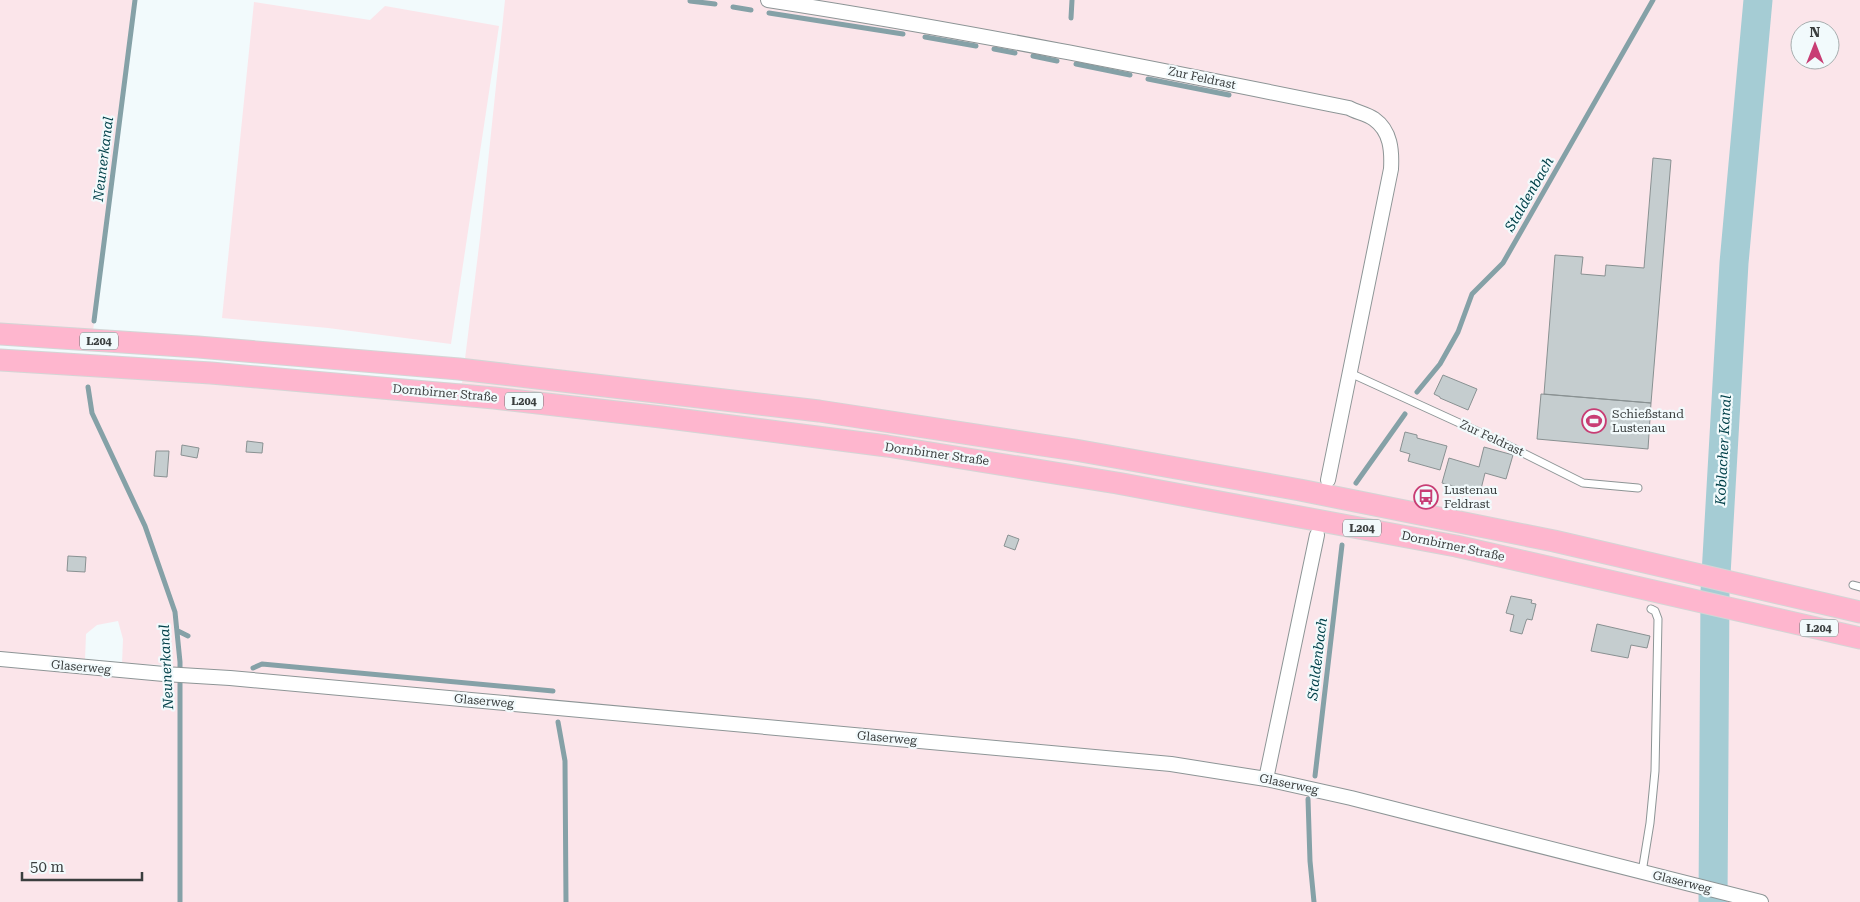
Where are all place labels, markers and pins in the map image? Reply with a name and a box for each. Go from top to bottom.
place label: Schießstand Lustenau [1612,407,1684,435]
sports icon: Schießstand Lustenau [1581,408,1607,434]
place label: Lustenau Feldrast [1444,483,1498,511]
bus stop icon: Lustenau Feldrast [1413,484,1439,510]

